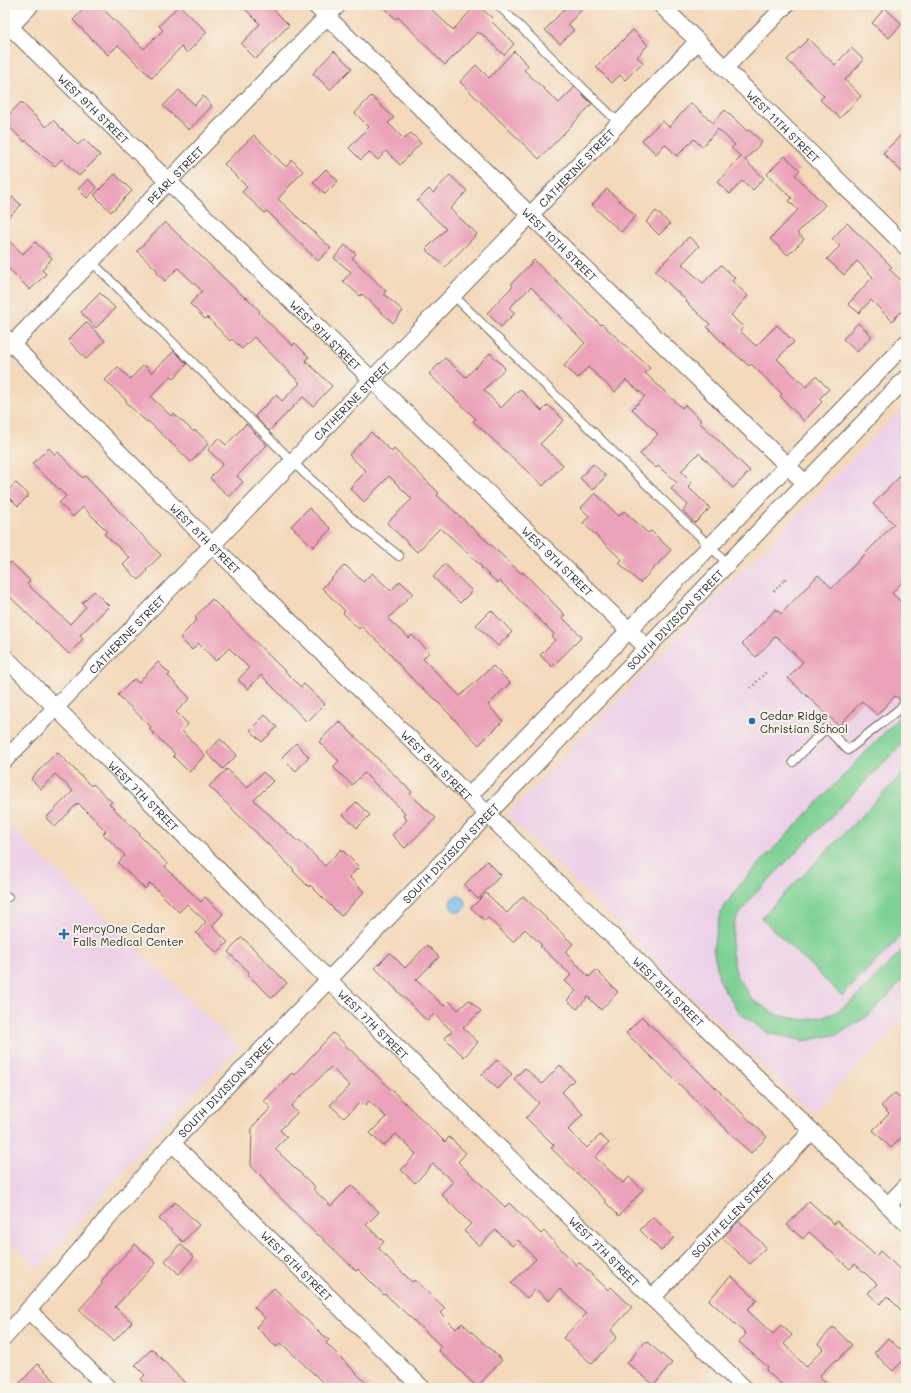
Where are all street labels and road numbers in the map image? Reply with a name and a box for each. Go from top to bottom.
street label: WEST 9TH STREET [55,70,133,147]
street label: WEST 11TH STREET [743,86,823,165]
street label: CATHERINE STREET [535,125,618,210]
street label: PEARL STREET [143,142,206,207]
street label: WEST 10TH STREET [519,204,601,284]
street label: WEST 9TH STREET [287,297,365,373]
street label: CATHERINE STREET [310,358,393,443]
street label: WEST 8TH STREET [167,500,244,577]
street label: WEST 9TH STREET [519,523,597,599]
street label: SOUTH DIVISION STREET [623,566,726,673]
street label: CATHERINE STREET [85,591,168,677]
street label: WEST 8TH STREET [398,727,476,803]
street label: WEST 7TH STREET [105,757,182,834]
street label: SOUTH DIVISION STREET [399,799,502,906]
street label: WEST 8TH STREET [630,953,708,1030]
street label: WEST 7TH STREET [335,986,412,1062]
street label: SOUTH DIVISION STREET [174,1033,278,1140]
street label: SOUTH ELLEN STREET [687,1168,777,1261]
street label: WEST 7TH STREET [566,1213,643,1289]
street label: WEST 6TH STREET [258,1227,336,1304]

